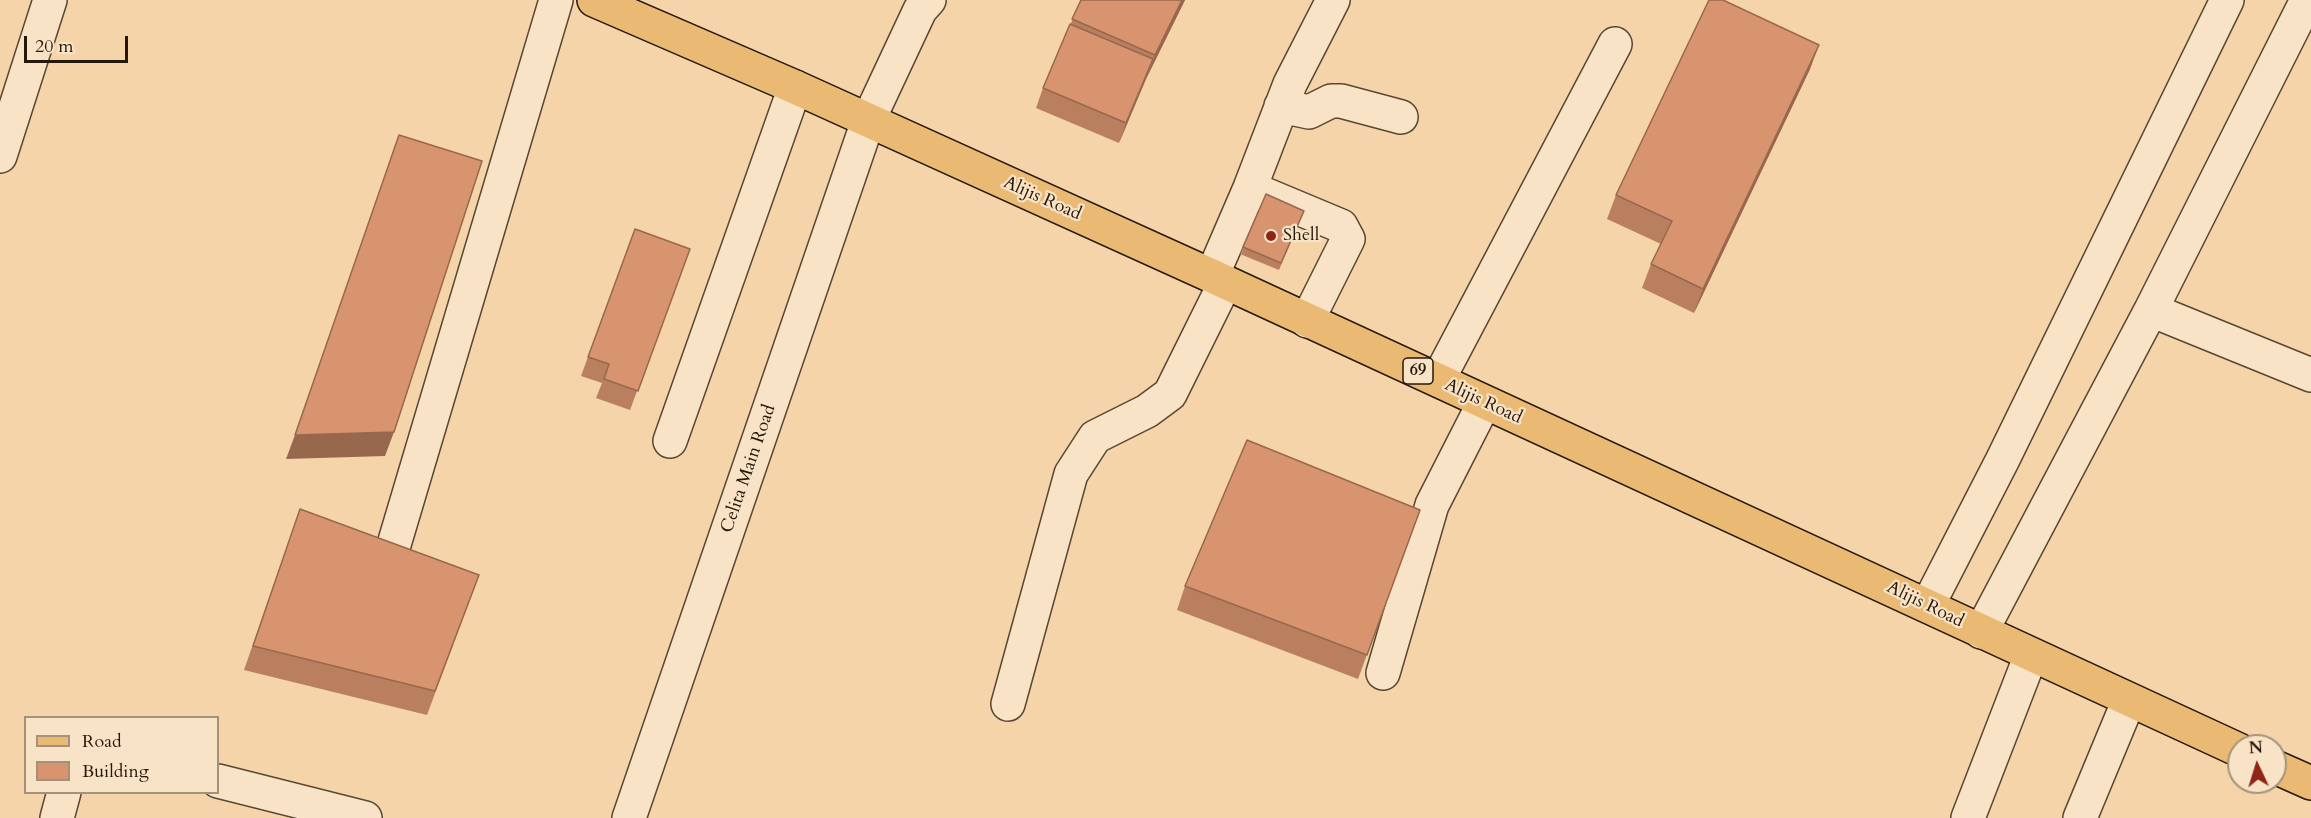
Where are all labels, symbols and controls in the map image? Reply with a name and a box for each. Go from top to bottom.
scale bar [27,24,130,62]
text: 20 m [35,34,74,59]
street label: Alijis Road [1000,172,1084,226]
place label: Shell [1283,225,1319,247]
marker: Shell [1264,229,1278,243]
road number: 69 [1403,358,1433,384]
street label: Alijis Road [1441,375,1525,429]
street label: Celita Main Road [717,402,781,536]
street label: Alijis Road [1883,577,1967,633]
legend [24,716,219,794]
text: Road [82,729,122,754]
north arrow [2227,734,2287,794]
text: N [2248,737,2264,759]
text: Building [82,759,149,784]

